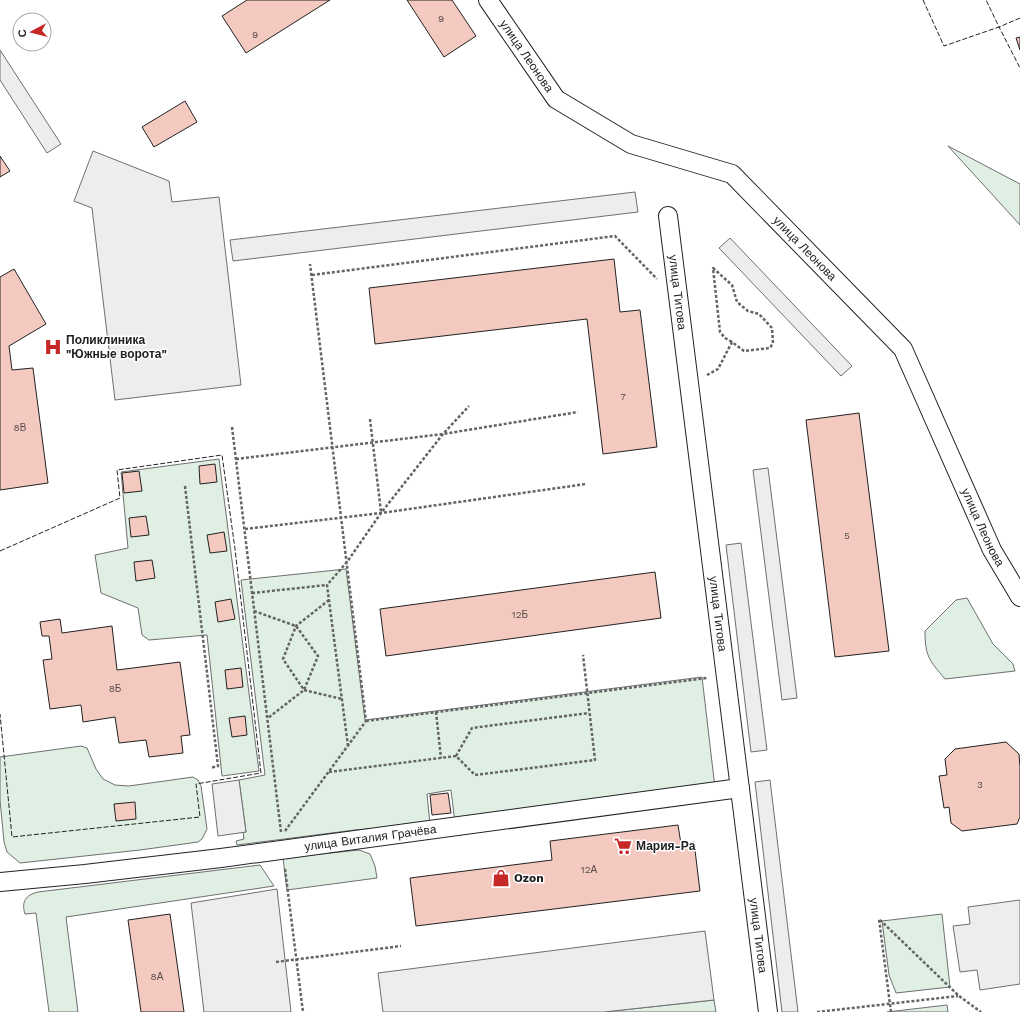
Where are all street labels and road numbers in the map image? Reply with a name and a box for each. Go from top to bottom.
street label: улица Леонова [497,17,556,95]
street label: улица Леонова [770,213,840,284]
street label: улица Титова [666,254,689,331]
street label: улица Леонова [959,486,1007,569]
street label: улица Титова [706,575,730,653]
street label: улица Виталия Грачёва [303,822,438,854]
street label: улица Титова [747,897,770,974]

